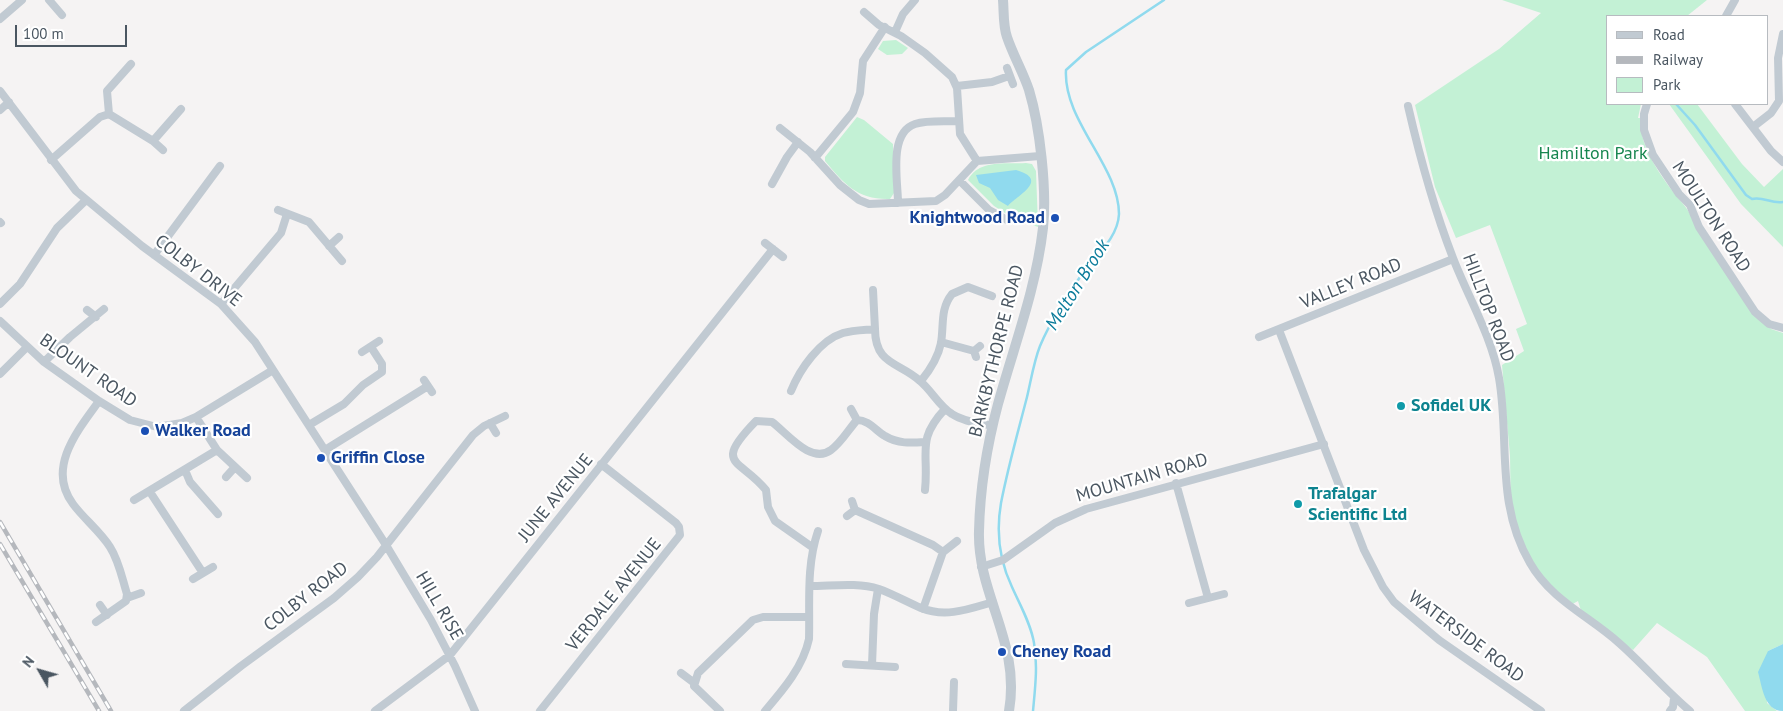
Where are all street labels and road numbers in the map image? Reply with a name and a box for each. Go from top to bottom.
street label: MOULTON ROAD [1667,158,1755,276]
street label: COLBY DRIVE [150,230,246,312]
street label: HILLTOP ROAD [1457,251,1519,365]
street label: VALLEY ROAD [1297,254,1405,314]
street label: BARKBYTHORPE ROAD [965,263,1029,439]
street label: BLOUNT ROAD [35,330,141,412]
street label: MOUNTAIN ROAD [1074,449,1210,507]
street label: JUNE AVENUE [514,450,598,546]
street label: VERDALE AVENUE [562,534,666,656]
street label: COLBY ROAD [260,557,352,637]
street label: HILL RISE [411,568,467,644]
street label: WATERSIDE ROAD [1404,586,1528,688]

